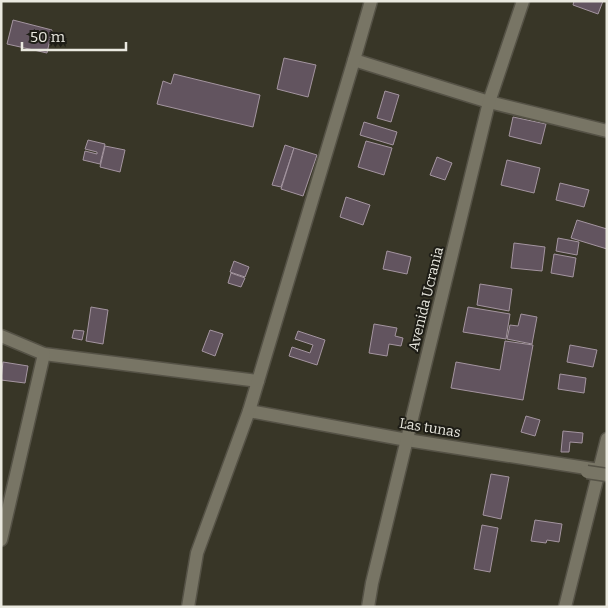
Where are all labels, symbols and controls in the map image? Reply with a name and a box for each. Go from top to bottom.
scale bar [22,20,126,52]
text: 50 m [30,28,66,46]
street label: Avenida Ucrania [405,245,447,353]
street label: Las tunas [398,415,462,441]

